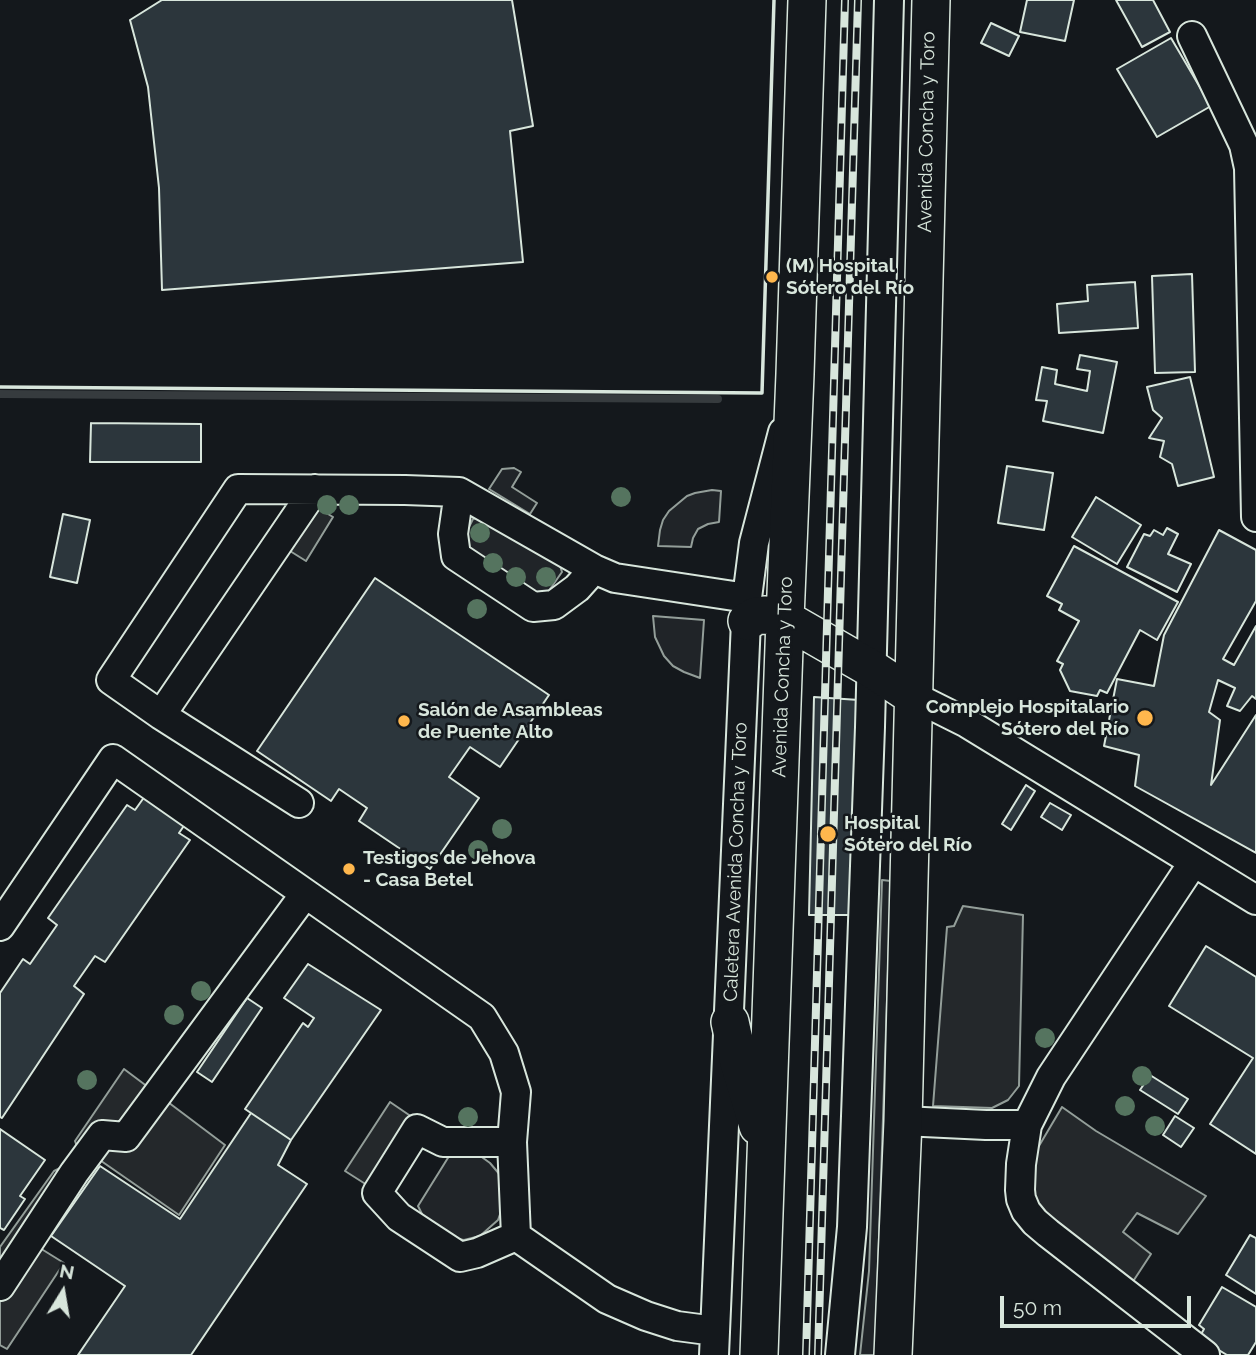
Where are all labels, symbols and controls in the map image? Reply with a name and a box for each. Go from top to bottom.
street label: Avenida Concha y Toro [914,31,940,233]
place label: (M) Hospital Sótero del Río [786,255,914,299]
marker: (M) Hospital Sótero del Río [764,269,780,285]
street label: Avenida Concha y Toro [768,576,798,778]
place label: Complejo Hospitalario Sótero del Río [926,696,1129,740]
place label: Salón de Asambleas de Puente Alto [418,699,603,743]
marker: Complejo Hospitalario Sótero del Río [1135,708,1155,728]
marker: Salón de Asambleas de Puente Alto [396,713,412,729]
street label: Caletera Avenida Concha y Toro [720,722,752,1002]
place label: Hospital Sótero del Río [844,812,972,856]
marker: Hospital Sótero del Río [818,824,838,844]
place label: Testigos de Jehova - Casa Betel [363,847,536,891]
marker: Testigos de Jehova - Casa Betel [341,861,357,877]
north arrow [28,1257,98,1327]
text: N [58,1259,76,1284]
scale bar [1004,1282,1195,1326]
text: 50 m [1013,1295,1062,1320]

